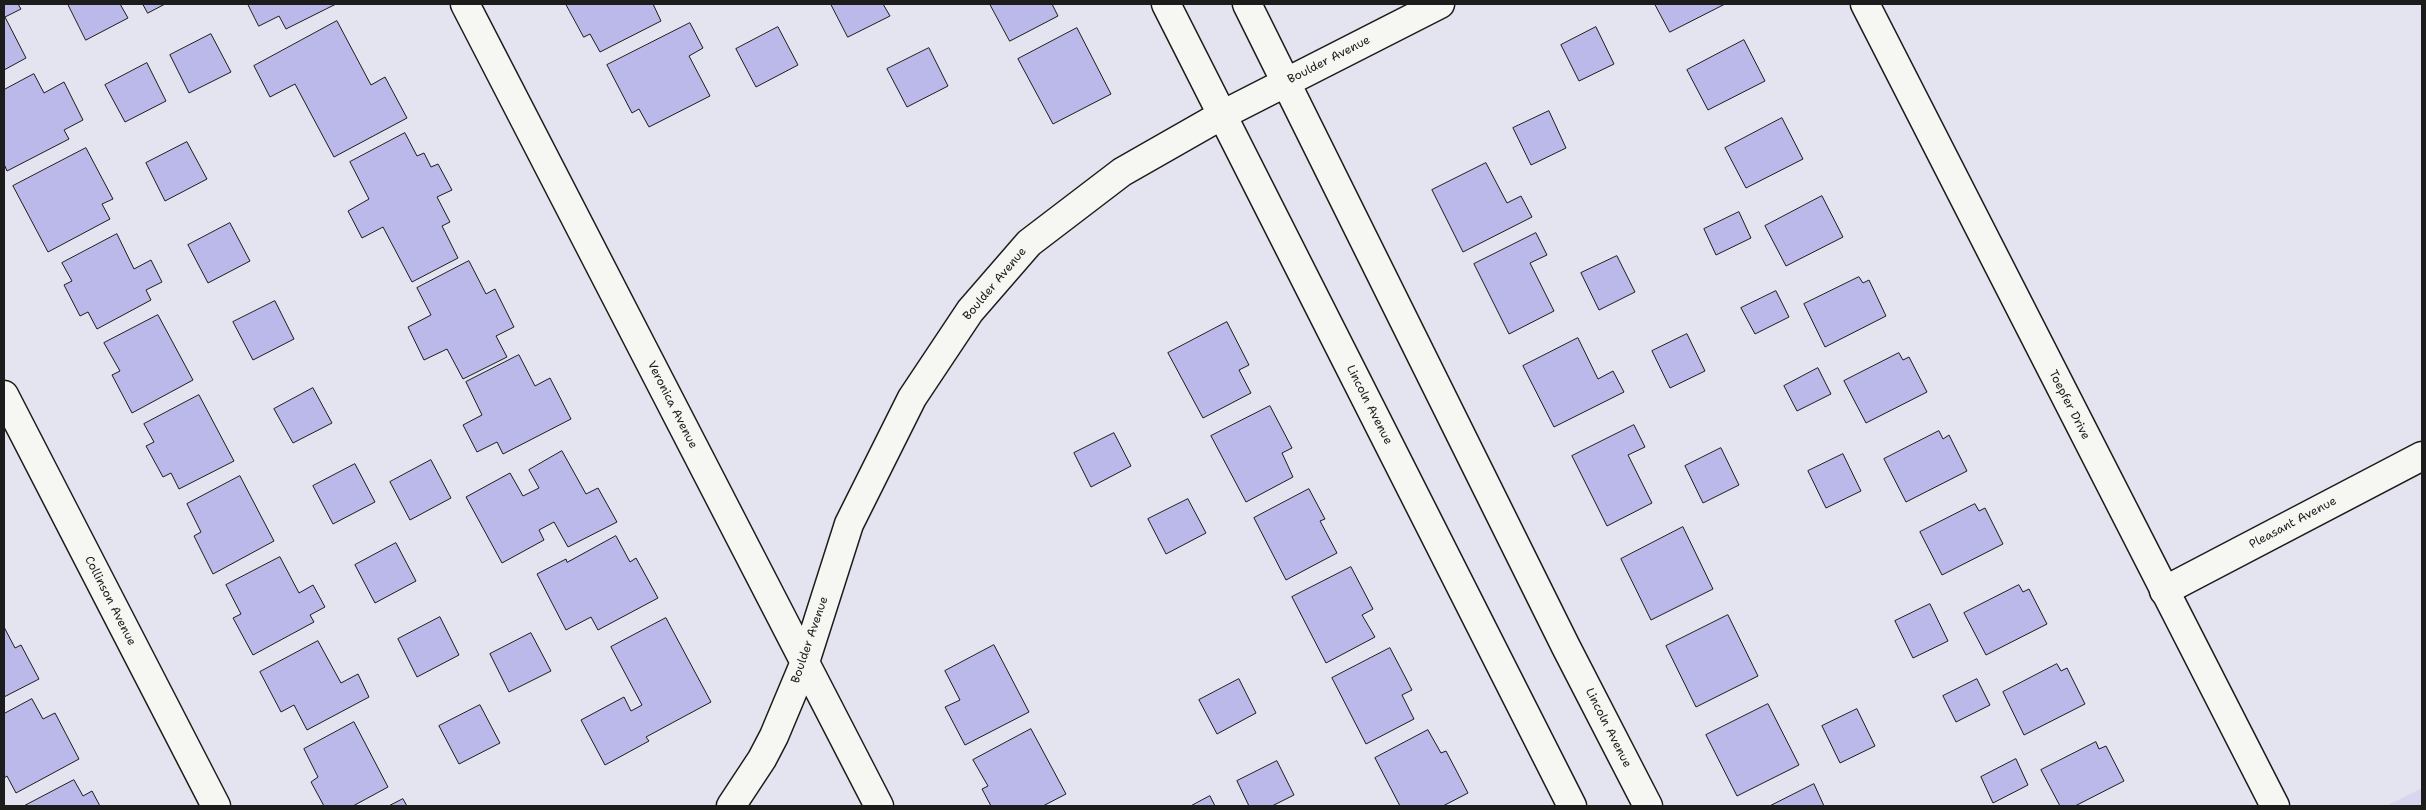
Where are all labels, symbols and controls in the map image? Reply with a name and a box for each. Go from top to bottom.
street label: Boulder Avenue [1285,33,1373,87]
street label: Boulder Avenue [960,245,1030,323]
street label: Veronica Avenue [644,359,700,451]
street label: Lincoln Avenue [1343,363,1395,447]
street label: Toepfer Drive [2045,368,2093,442]
street label: Pleasant Avenue [2247,494,2339,552]
street label: Collinson Avenue [81,554,139,648]
street label: Boulder Avenue [788,595,832,685]
street label: Lincoln Avenue [1582,686,1634,770]

